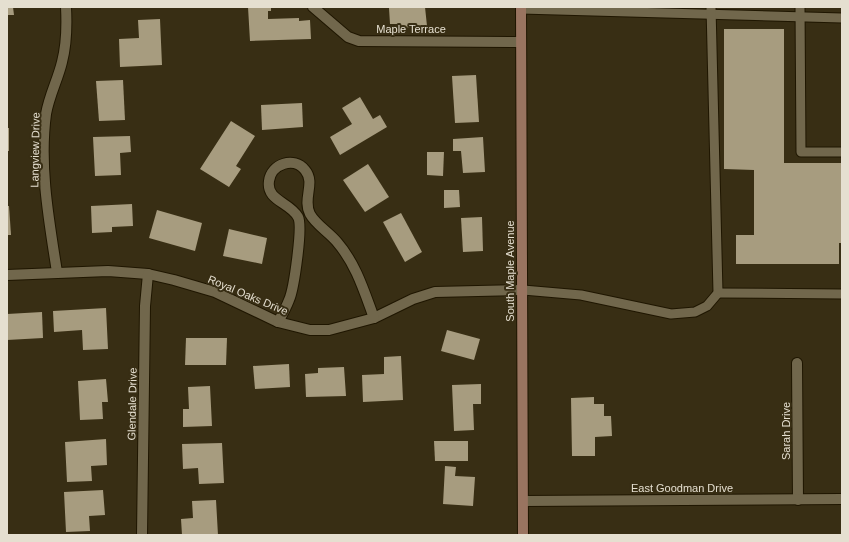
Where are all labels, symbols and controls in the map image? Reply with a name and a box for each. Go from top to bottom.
street label: Maple Terrace [376,23,446,35]
street label: Langview Drive [28,112,42,188]
street label: South Maple Avenue [504,220,516,322]
street label: Royal Oaks Drive [206,273,290,317]
street label: Glendale Drive [125,368,139,440]
street label: Sarah Drive [780,402,792,460]
street label: East Goodman Drive [631,482,733,494]

